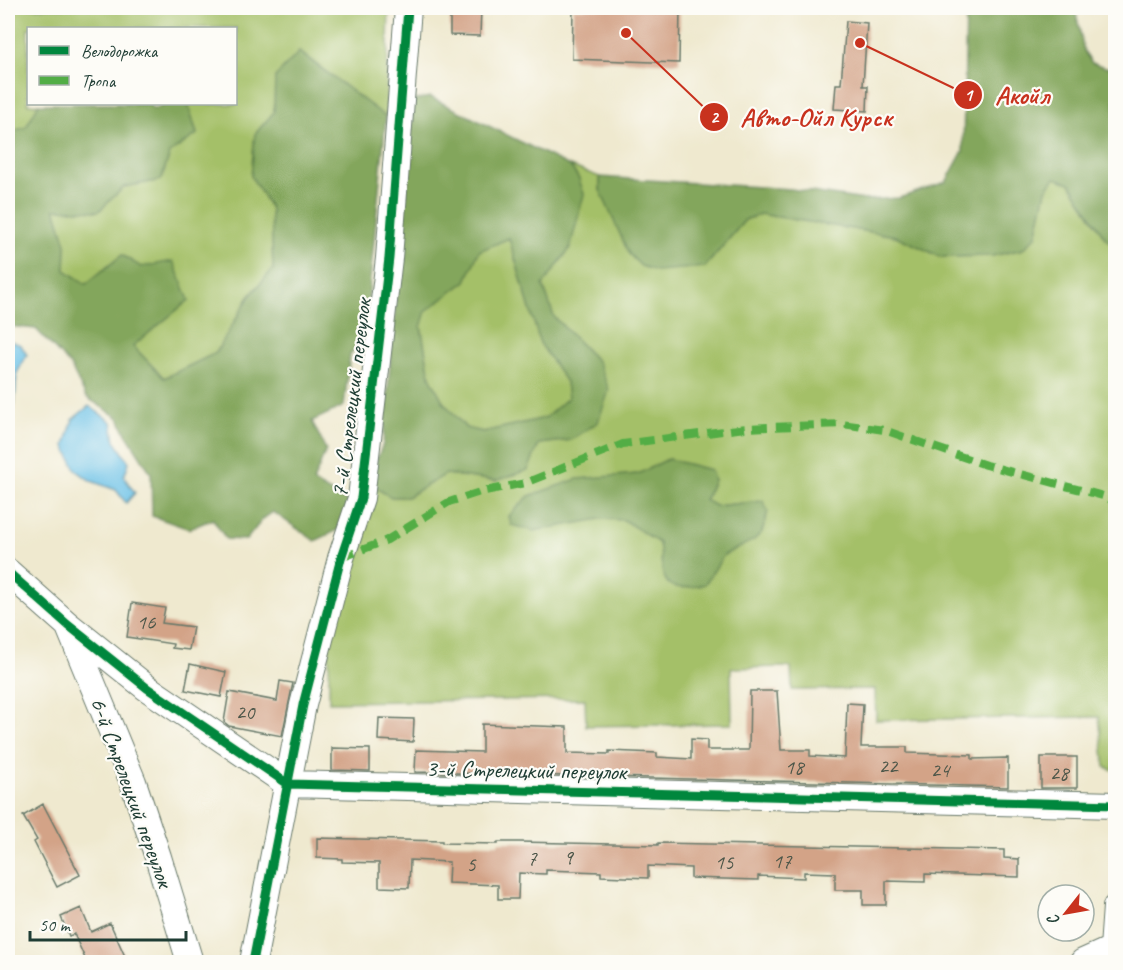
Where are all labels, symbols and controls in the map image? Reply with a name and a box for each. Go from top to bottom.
legend [27,27,237,105]
text: Велодорожка [81,40,159,62]
text: Тропа [81,70,117,92]
callout: Акойл [953,73,1061,117]
text: Акойл [995,79,1051,112]
text: 1 [964,84,974,106]
callout: Авто-Ойл Курск [699,95,903,139]
text: Авто-Ойл Курск [740,101,894,134]
text: 2 [710,106,720,128]
street label: 7-й Стрелецкий переулок [324,295,378,499]
house number: 16 [137,609,156,635]
street label: 6-й Стрелецкий переулок [84,693,181,893]
house number: 20 [236,699,256,725]
street label: 3-й Стрелецкий переулок [426,753,629,787]
house number: 22 [879,753,899,779]
house number: 18 [785,754,806,780]
house number: 24 [931,757,952,783]
house number: 28 [1050,760,1071,786]
house number: 9 [563,844,574,870]
house number: 7 [527,845,538,871]
house number: 17 [773,848,793,874]
house number: 15 [715,849,735,875]
house number: 5 [466,851,477,877]
north arrow [1036,883,1096,943]
scale bar [30,904,186,942]
text: С [1042,910,1065,929]
text: 50 m [39,914,72,936]

